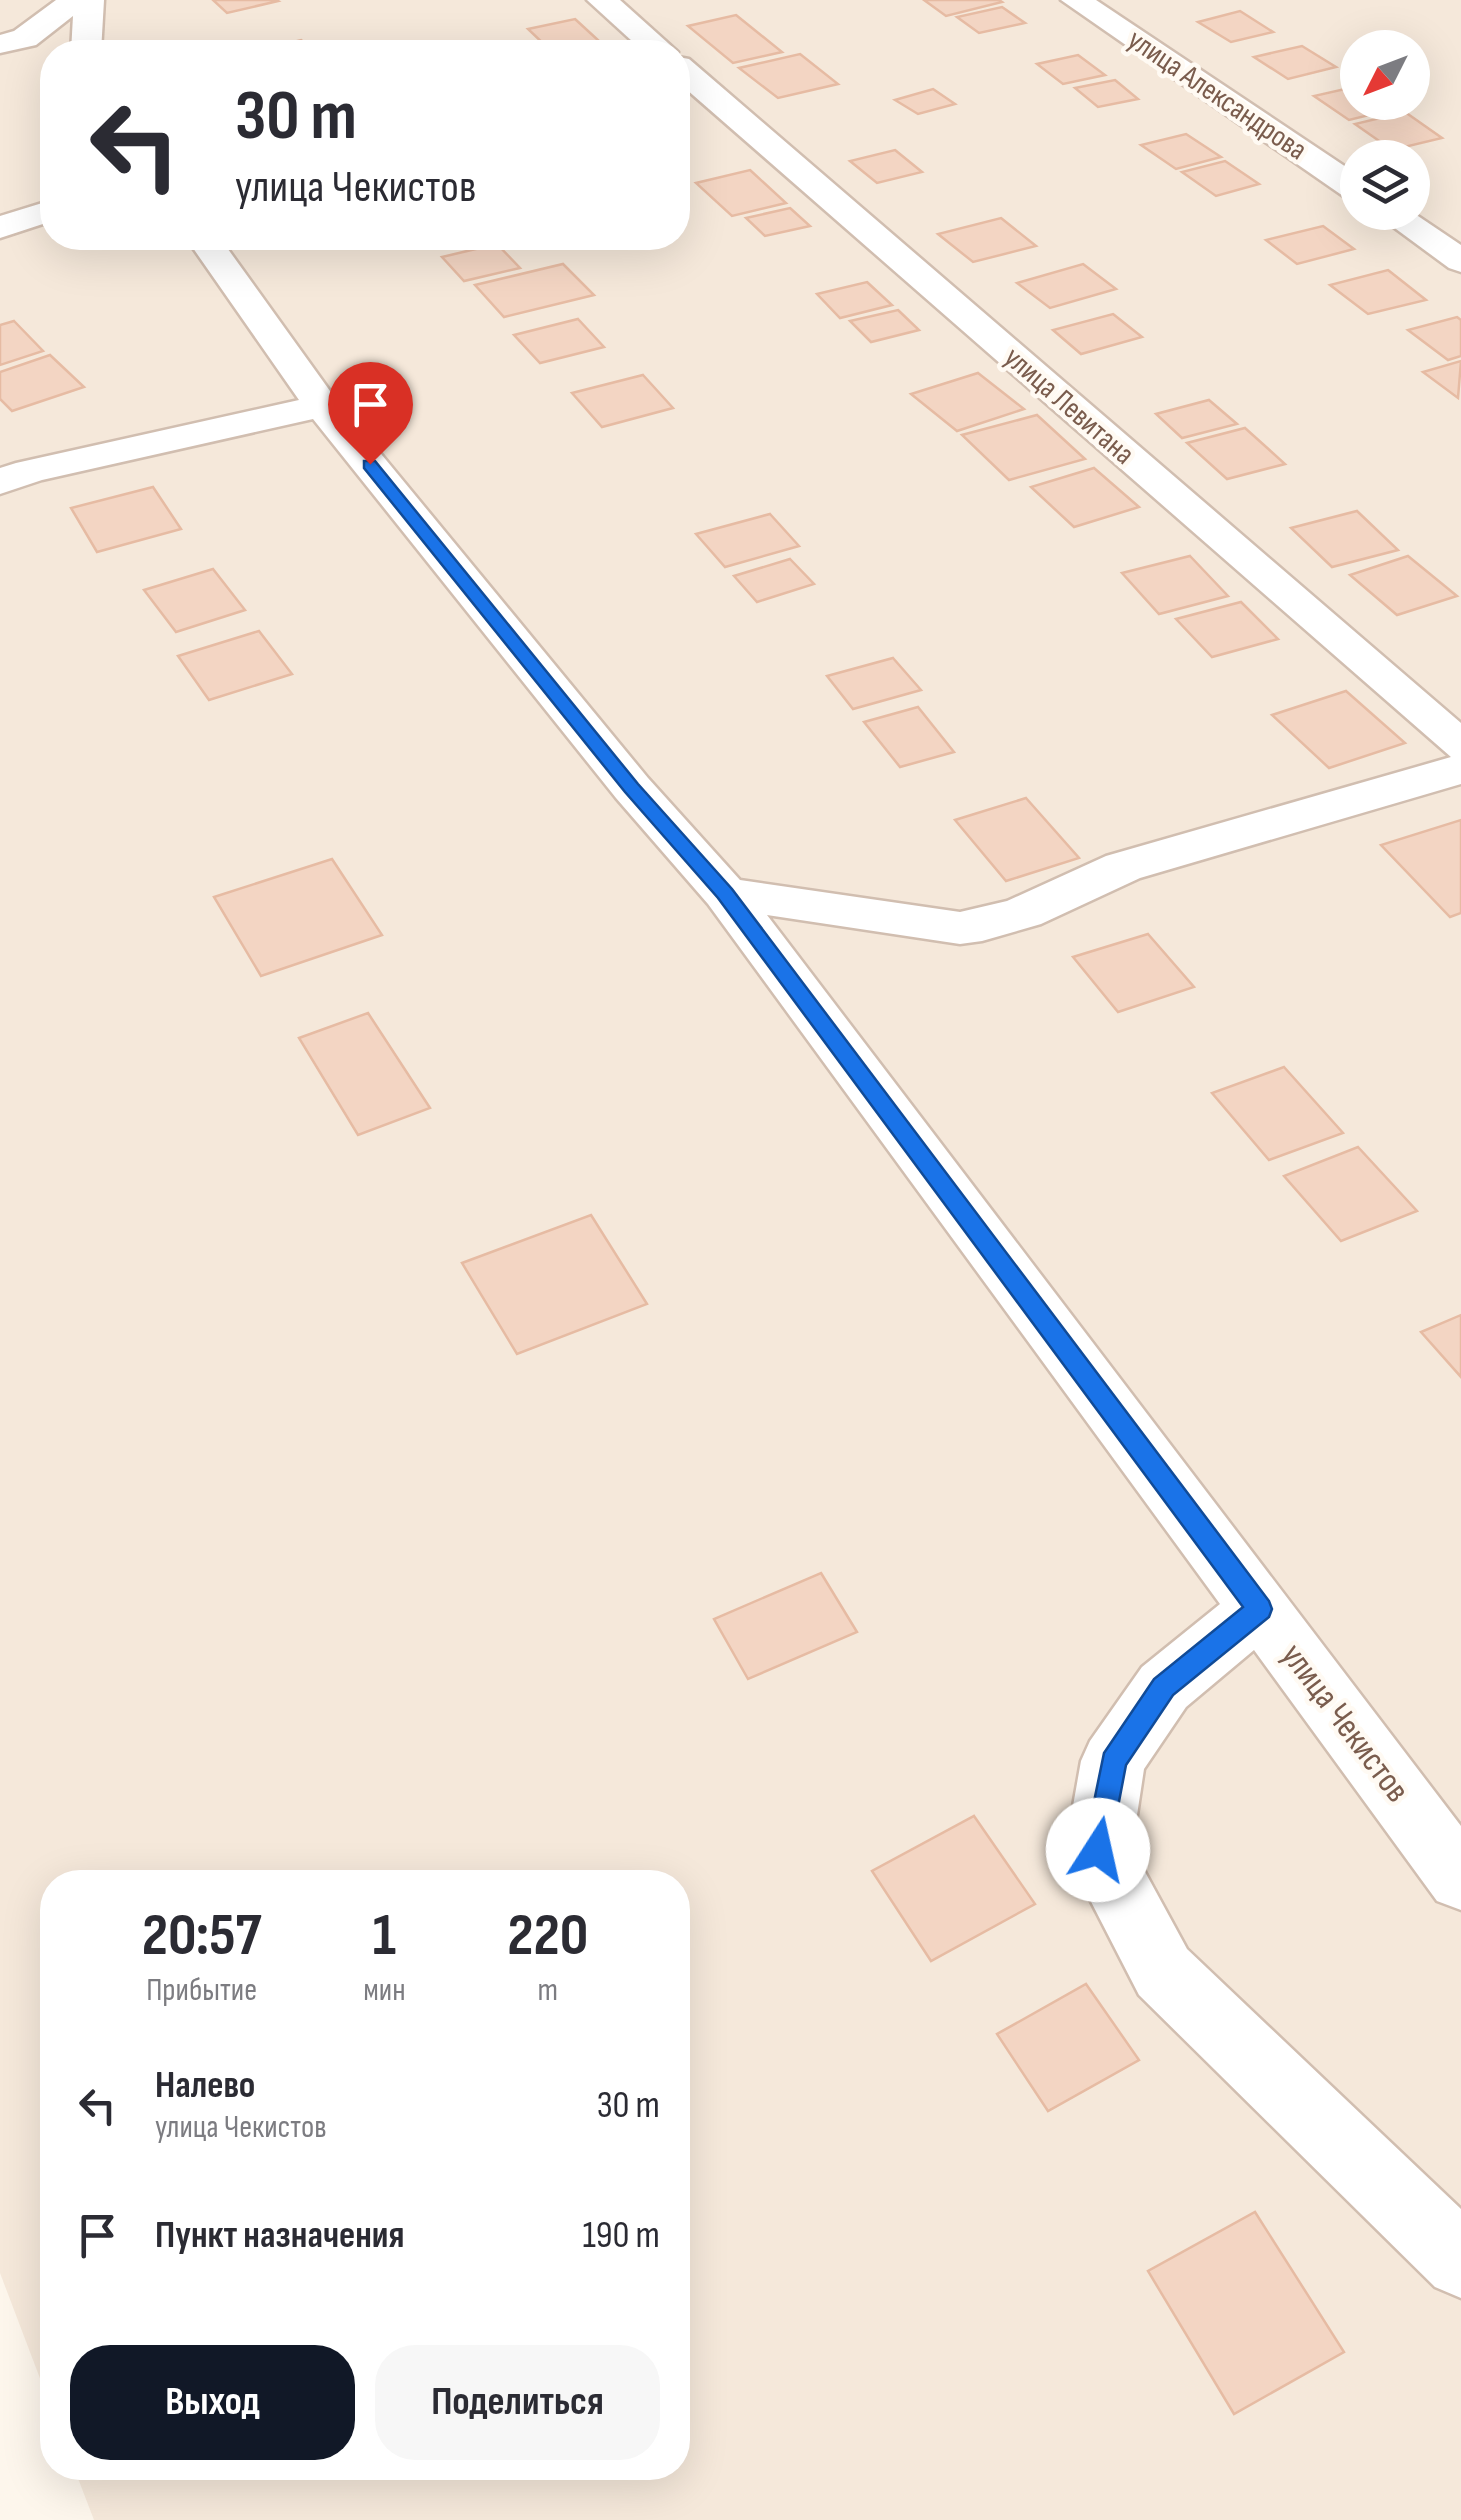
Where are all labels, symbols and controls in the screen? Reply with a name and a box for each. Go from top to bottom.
street label: улица Александрова [1121,22,1313,168]
north arrow [1340,30,1430,120]
map controls [1340,30,1430,230]
text: 30 m [235,75,357,159]
icon: left [70,80,200,210]
button: layers [1340,140,1430,230]
text: улица Чекистов [235,160,476,215]
street label: улица Левитана [997,340,1141,472]
pin [328,362,413,465]
icon: arrive [343,377,398,432]
street label: улица Чекистов [1271,1635,1419,1811]
position arrow [1046,1798,1150,1902]
text: 20:57 [142,1900,262,1972]
text: 1 [373,1900,396,1972]
text: 220 [507,1900,588,1972]
text: Прибытие [146,1971,257,2010]
text: мин [363,1971,406,2010]
text: m [537,1971,558,2010]
text: Налево [155,2063,255,2108]
icon: left [70,2078,125,2133]
text: 30 m [597,2083,660,2128]
text: улица Чекистов [155,2108,326,2147]
icon: arrive [70,2208,125,2263]
text: Пункт назначения [155,2213,404,2258]
text: 190 m [582,2213,660,2258]
button: Выход [70,2345,355,2460]
button: Поделиться [375,2345,660,2460]

